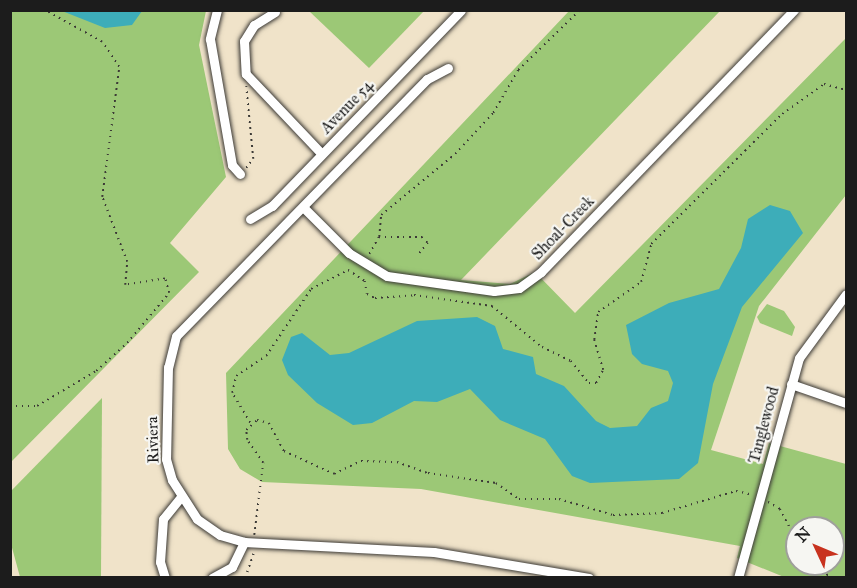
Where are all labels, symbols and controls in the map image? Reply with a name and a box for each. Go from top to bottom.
street label: Avenue 54 [317,76,377,138]
street label: Shoal-Creek [528,192,598,264]
street label: Tanglewood [745,385,783,465]
street label: Riviera [143,416,163,464]
north arrow [785,516,845,576]
text: N [792,523,815,546]

